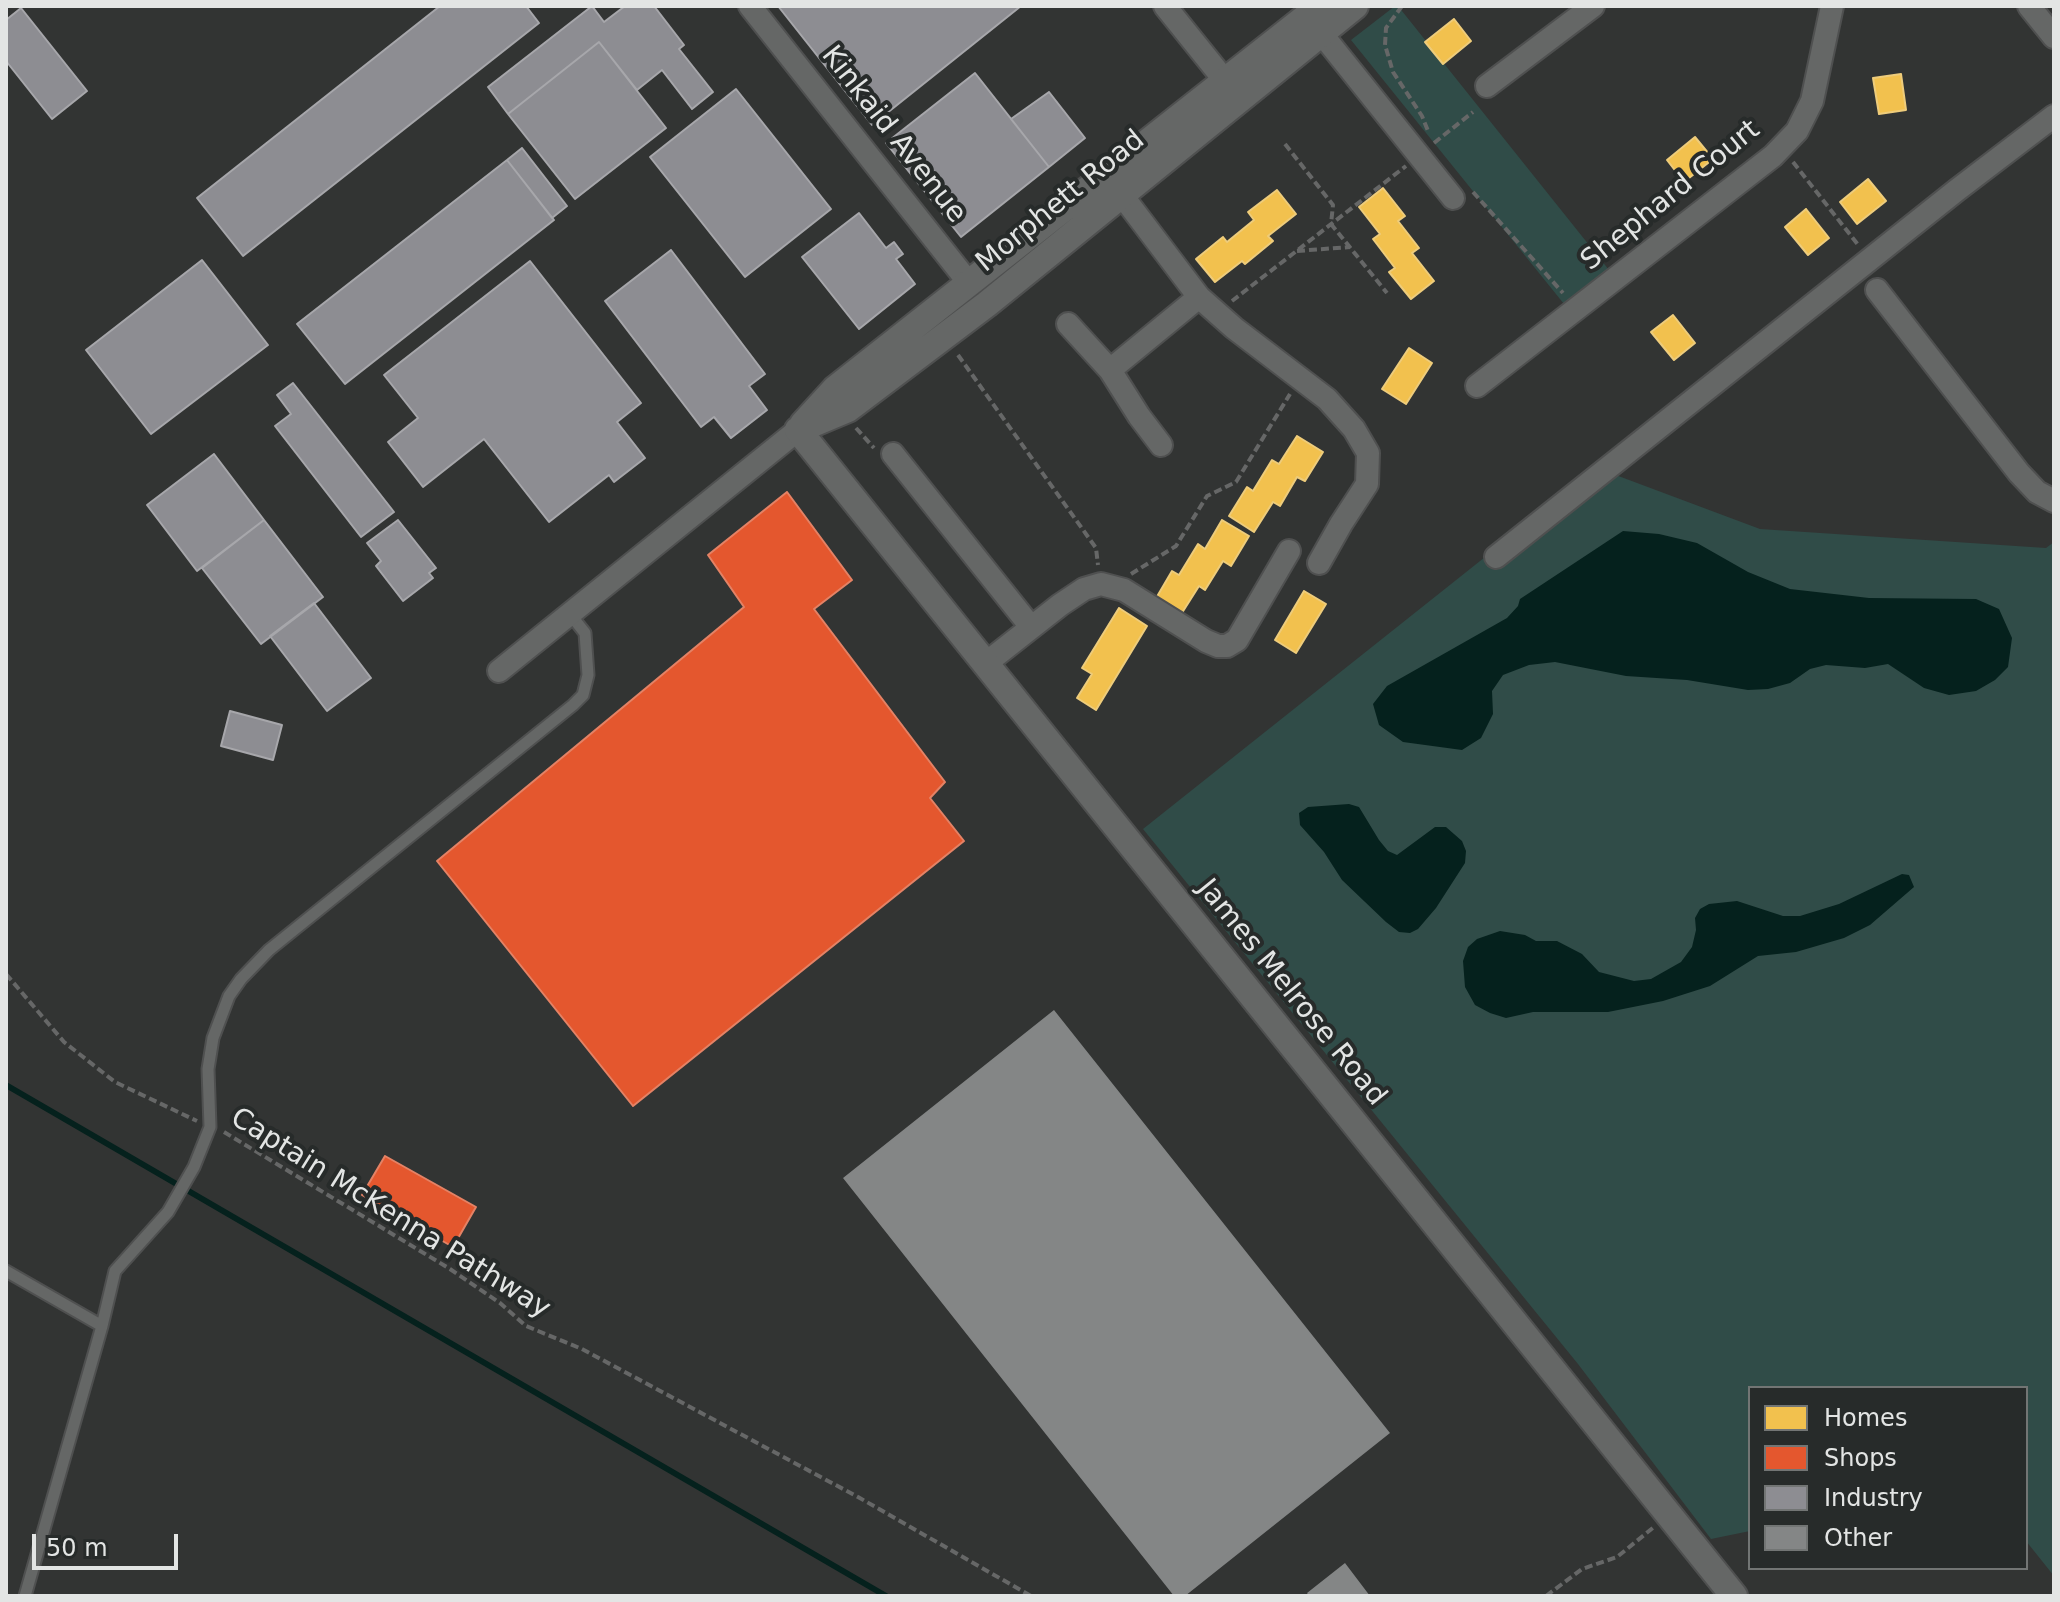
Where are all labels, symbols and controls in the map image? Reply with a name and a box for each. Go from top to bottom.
street label: Kinkaid Avenue [814,40,972,230]
street label: Shephard Court [1575,114,1767,278]
street label: Morphett Road [970,124,1152,280]
street label: James Melrose Road [1189,873,1393,1113]
street label: Captain McKenna Pathway [224,1102,556,1326]
legend [1748,1386,2028,1570]
text: Homes [1824,1404,1907,1432]
text: Shops [1824,1444,1897,1472]
text: Industry [1824,1484,1923,1512]
scale bar [36,1518,182,1568]
text: Other [1824,1524,1892,1552]
text: 50 m [46,1534,108,1562]

